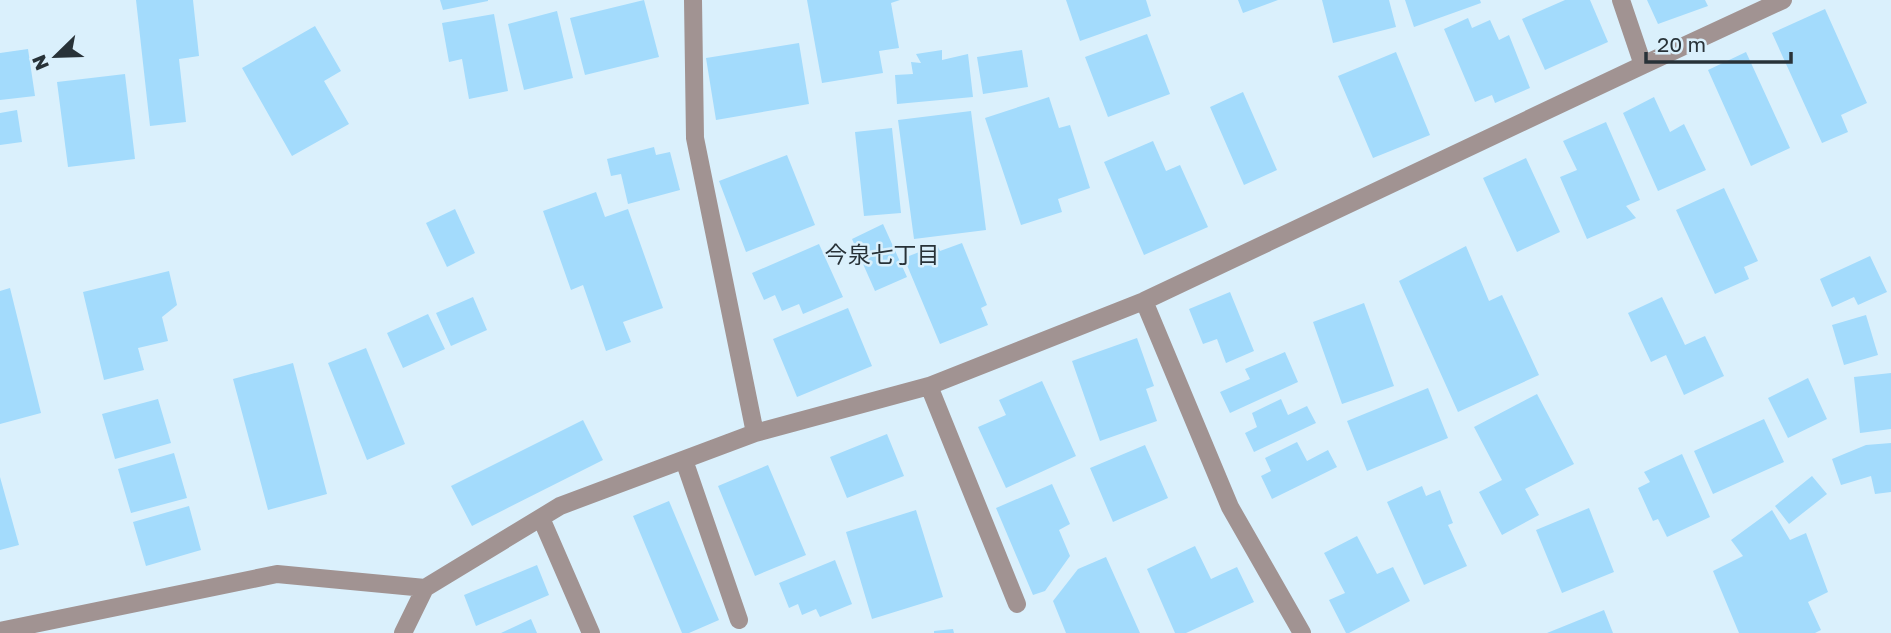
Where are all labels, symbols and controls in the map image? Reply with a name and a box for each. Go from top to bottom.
north arrow [21,21,91,91]
scale bar [1646,21,1791,65]
text: 20 m [1657,31,1706,57]
text: N [26,52,53,74]
district label: 今泉七丁目 [825,240,940,268]

